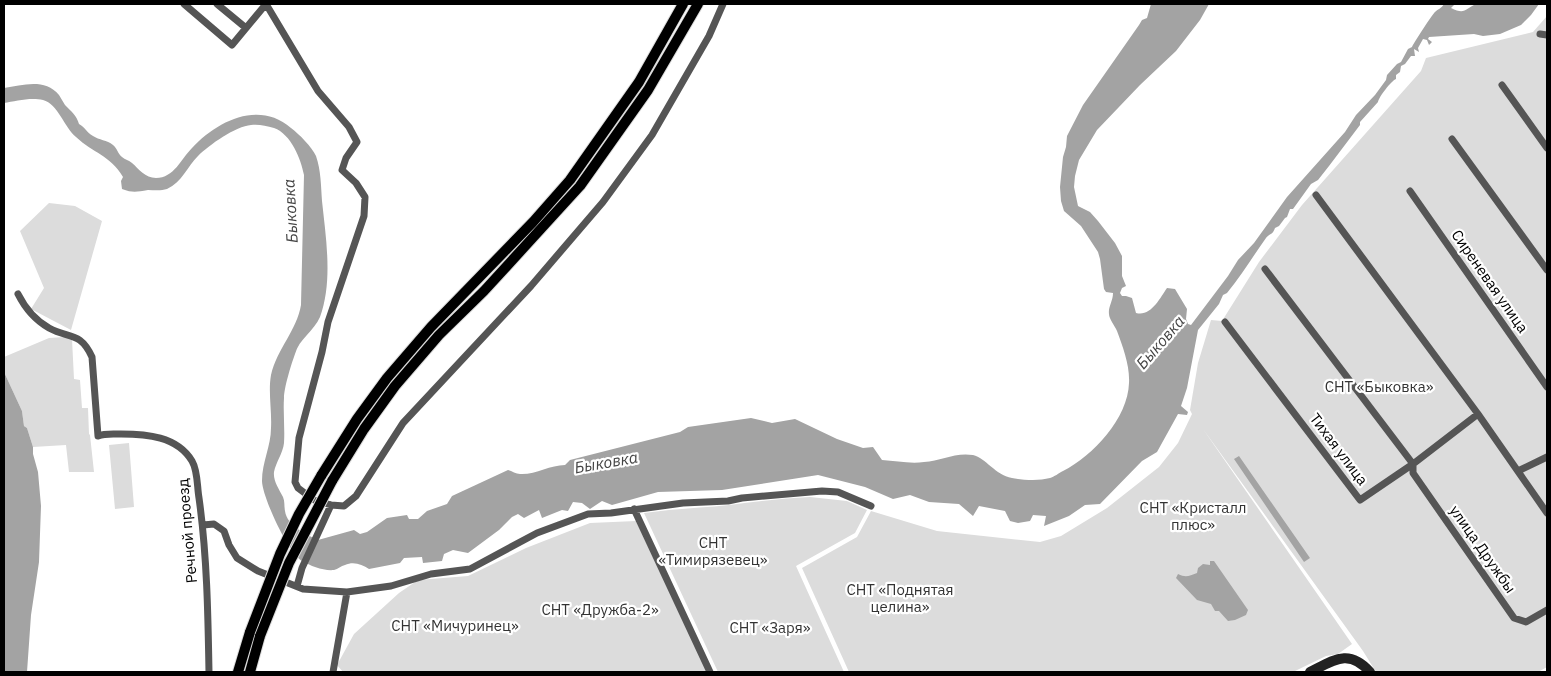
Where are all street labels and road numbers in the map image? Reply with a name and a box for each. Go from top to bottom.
street label: Сиреневая улица [1447,226,1533,336]
street label: Тихая улица [1306,409,1372,489]
street label: Речной проезд [173,478,201,584]
street label: улица Дружбы [1446,501,1520,597]

